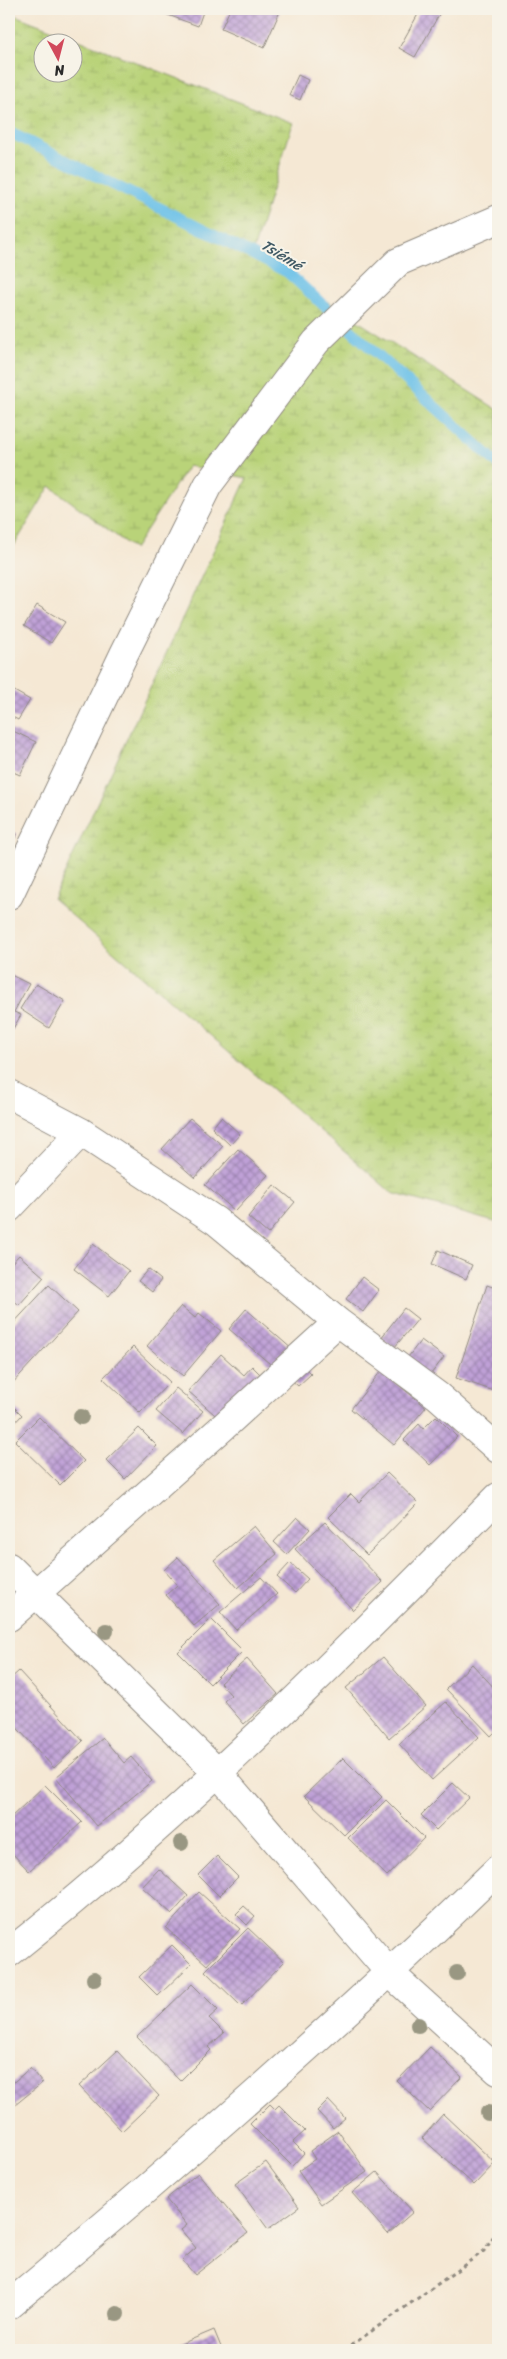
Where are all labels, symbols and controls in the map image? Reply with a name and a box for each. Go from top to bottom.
north arrow [32,32,82,82]
text: N [53,57,67,83]
water label: Tsiémé [256,232,310,279]

